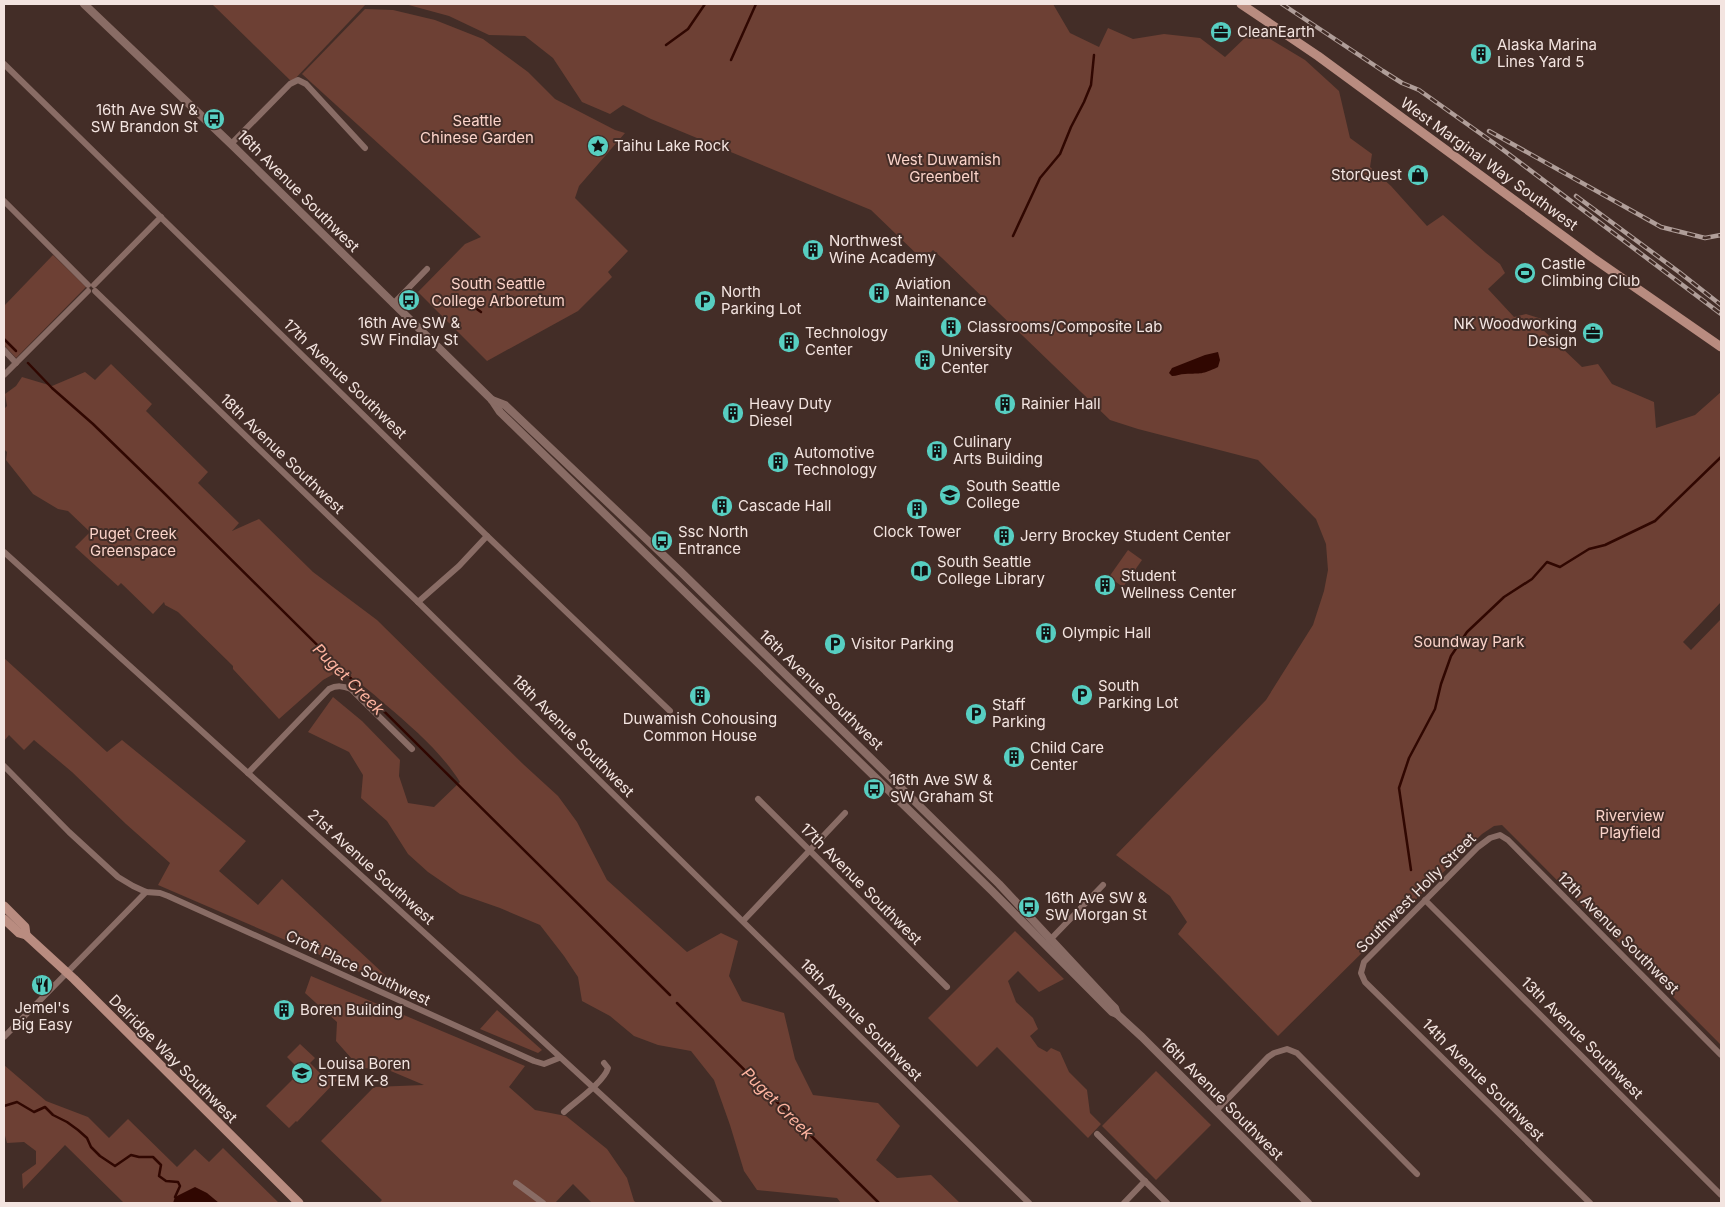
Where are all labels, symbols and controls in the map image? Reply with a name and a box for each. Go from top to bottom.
office icon: CleanEarth [1209,20,1233,44]
place label: CleanEarth [1237,22,1315,41]
place label: Alaska Marina Lines Yard 5 [1497,35,1597,71]
building icon: Alaska Marina Lines Yard 5 [1469,42,1493,66]
street label: West Marginal Way Southwest [1397,93,1582,234]
place label: 16th Ave SW & SW Brandon St [91,100,198,136]
bus stop icon: 16th Ave SW & SW Brandon St [202,107,226,131]
park label: Seattle Chinese Garden [420,111,534,147]
street label: 16th Avenue Southwest [233,126,364,256]
place icon: Taihu Lake Rock [586,134,610,158]
place label: Taihu Lake Rock [614,136,730,155]
park label: West Duwamish Greenbelt [887,150,1001,186]
shop icon: StorQuest [1406,163,1430,187]
place label: StorQuest [1331,165,1402,184]
place label: Northwest Wine Academy [829,231,937,267]
building icon: Northwest Wine Academy [801,238,825,262]
place label: Castle Climbing Club [1541,254,1640,290]
sports icon: Castle Climbing Club [1513,261,1537,285]
park label: South Seattle College Arboretum [431,274,565,310]
place label: Aviation Maintenance [895,274,986,310]
building icon: Aviation Maintenance [867,281,891,305]
place label: North Parking Lot [721,282,802,318]
bus stop icon: 16th Ave SW & SW Findlay St [397,288,421,312]
parking icon: North Parking Lot [693,289,717,313]
place label: 16th Ave SW & SW Findlay St [358,313,460,349]
place label: NK Woodworking Design [1453,314,1577,350]
street label: 17th Avenue Southwest [280,315,411,443]
building icon: Classrooms/Composite Lab [939,315,963,339]
place label: Classrooms/Composite Lab [967,317,1162,336]
office icon: NK Woodworking Design [1581,321,1605,345]
place label: Technology Center [805,323,888,359]
building icon: Technology Center [777,330,801,354]
place label: University Center [941,341,1013,377]
building icon: University Center [913,348,937,372]
street label: 18th Avenue Southwest [216,389,348,518]
building icon: Rainier Hall [993,392,1017,416]
place label: Heavy Duty Diesel [749,394,832,430]
place label: Rainier Hall [1021,394,1101,413]
building icon: Heavy Duty Diesel [721,401,745,425]
place label: Culinary Arts Building [953,432,1043,468]
building icon: Culinary Arts Building [925,439,949,463]
place label: Automotive Technology [794,443,877,479]
building icon: Automotive Technology [766,450,790,474]
place label: South Seattle College [966,476,1060,512]
school or university icon: South Seattle College [938,483,962,507]
building icon: Cascade Hall [710,494,734,518]
place label: Cascade Hall [738,496,831,515]
building icon: Clock Tower [905,497,929,521]
place label: Ssc North Entrance [678,522,748,558]
place label: Clock Tower [873,522,961,541]
park label: Puget Creek Greenspace [89,524,178,560]
building icon: Jerry Brockey Student Center [992,524,1016,548]
place label: Jerry Brockey Student Center [1020,526,1231,545]
bus stop icon: Ssc North Entrance [650,529,674,553]
place label: South Seattle College Library [937,552,1045,588]
library icon: South Seattle College Library [909,559,933,583]
place label: Student Wellness Center [1121,566,1237,602]
building icon: Student Wellness Center [1093,573,1117,597]
building icon: Olympic Hall [1034,621,1058,645]
place label: Olympic Hall [1062,623,1151,642]
street label: 16th Avenue Southwest [755,625,887,754]
parking icon: Visitor Parking [823,632,847,656]
park label: Soundway Park [1414,632,1525,651]
place label: Visitor Parking [851,634,954,653]
water label: Puget Creek [309,639,389,719]
street label: 18th Avenue Southwest [508,671,639,801]
place label: South Parking Lot [1098,676,1179,712]
parking icon: South Parking Lot [1070,683,1094,707]
building icon: Duwamish Cohousing Common House [688,684,712,708]
place label: Staff Parking [992,695,1046,731]
parking icon: Staff Parking [964,702,988,726]
place label: Duwamish Cohousing Common House [623,709,777,745]
place label: Child Care Center [1030,738,1104,774]
building icon: Child Care Center [1002,745,1026,769]
place label: 16th Ave SW & SW Graham St [890,770,993,806]
bus stop icon: 16th Ave SW & SW Graham St [862,777,886,801]
street label: 21st Avenue Southwest [304,805,439,929]
park label: Riverview Playfield [1596,806,1664,842]
street label: 17th Avenue Southwest [797,819,926,949]
street label: Southwest Holly Street [1352,829,1480,956]
street label: 12th Avenue Southwest [1553,868,1683,998]
place label: 16th Ave SW & SW Morgan St [1045,888,1147,924]
bus stop icon: 16th Ave SW & SW Morgan St [1017,895,1041,919]
street label: Croft Place Southwest [283,926,434,1009]
street label: 18th Avenue Southwest [796,955,927,1085]
restaurant icon: Jemel's Big Easy [30,973,54,997]
street label: 13th Avenue Southwest [1517,973,1648,1103]
street label: Delridge Way Southwest [105,990,242,1127]
place label: Jemel's Big Easy [12,998,73,1034]
building icon: Boren Building [272,998,296,1022]
place label: Boren Building [300,1000,403,1019]
street label: 14th Avenue Southwest [1418,1014,1549,1145]
street label: 16th Avenue Southwest [1157,1034,1288,1164]
place label: Louisa Boren STEM K-8 [318,1054,410,1090]
school or university icon: Louisa Boren STEM K-8 [290,1061,314,1085]
water label: Puget Creek [738,1063,818,1143]

